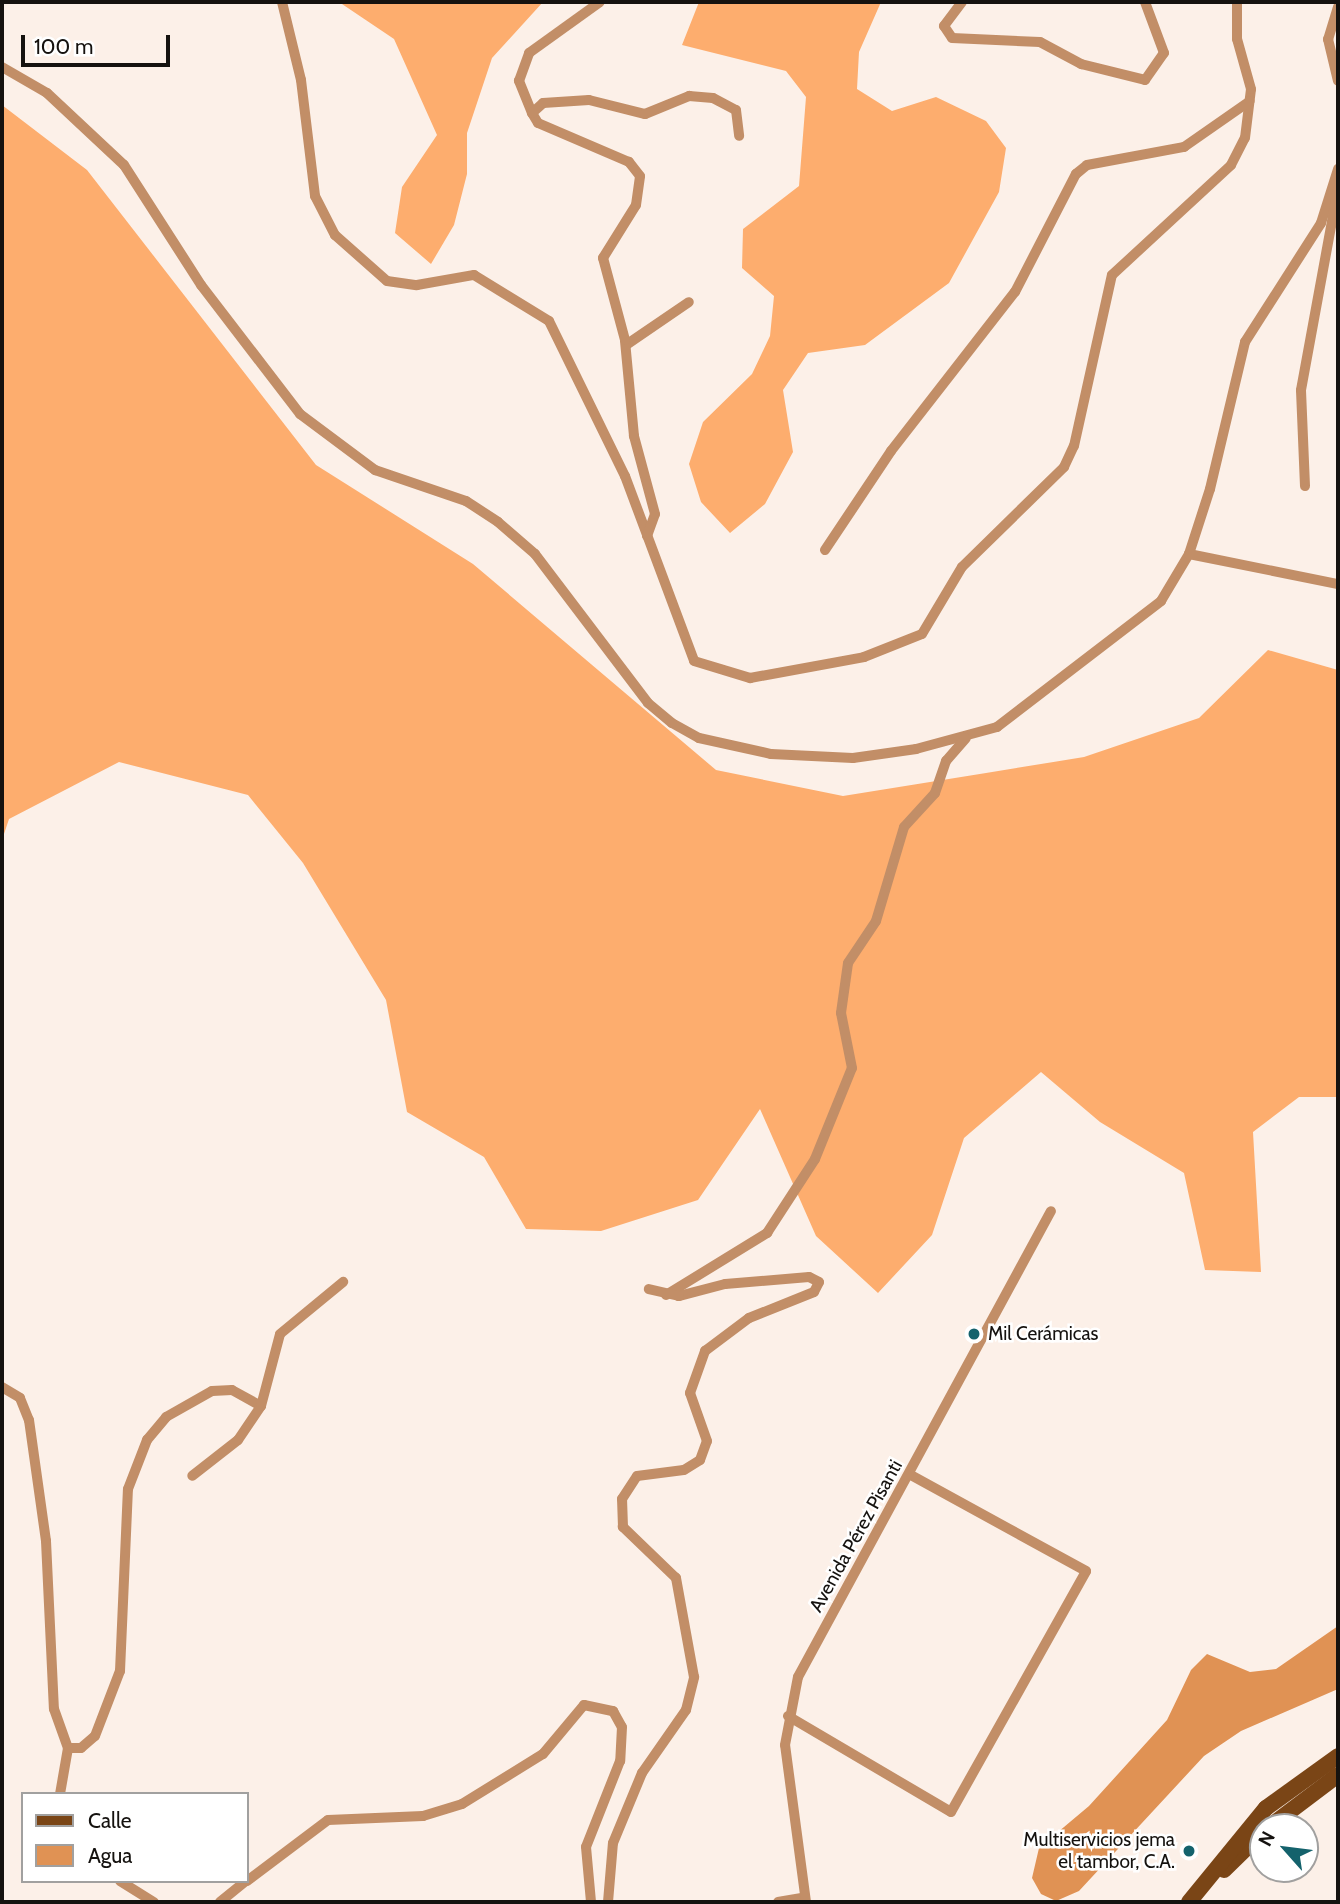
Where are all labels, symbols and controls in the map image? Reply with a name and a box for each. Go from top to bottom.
scale bar [24,21,173,65]
text: 100 m [34,34,93,59]
place label: Mil Cerámicas [988,1323,1098,1345]
marker: Mil Cerámicas [966,1326,982,1342]
street label: Avenida Pérez Pisanti [805,1456,907,1616]
legend [21,1792,248,1883]
text: Calle [88,1808,132,1833]
north arrow [1249,1813,1319,1883]
text: N [1253,1828,1280,1850]
place label: Multiservicios jema el tambor, C.A. [1023,1829,1175,1873]
text: Agua [88,1843,132,1868]
marker: Multiservicios jema el tambor, C.A. [1181,1843,1197,1859]

